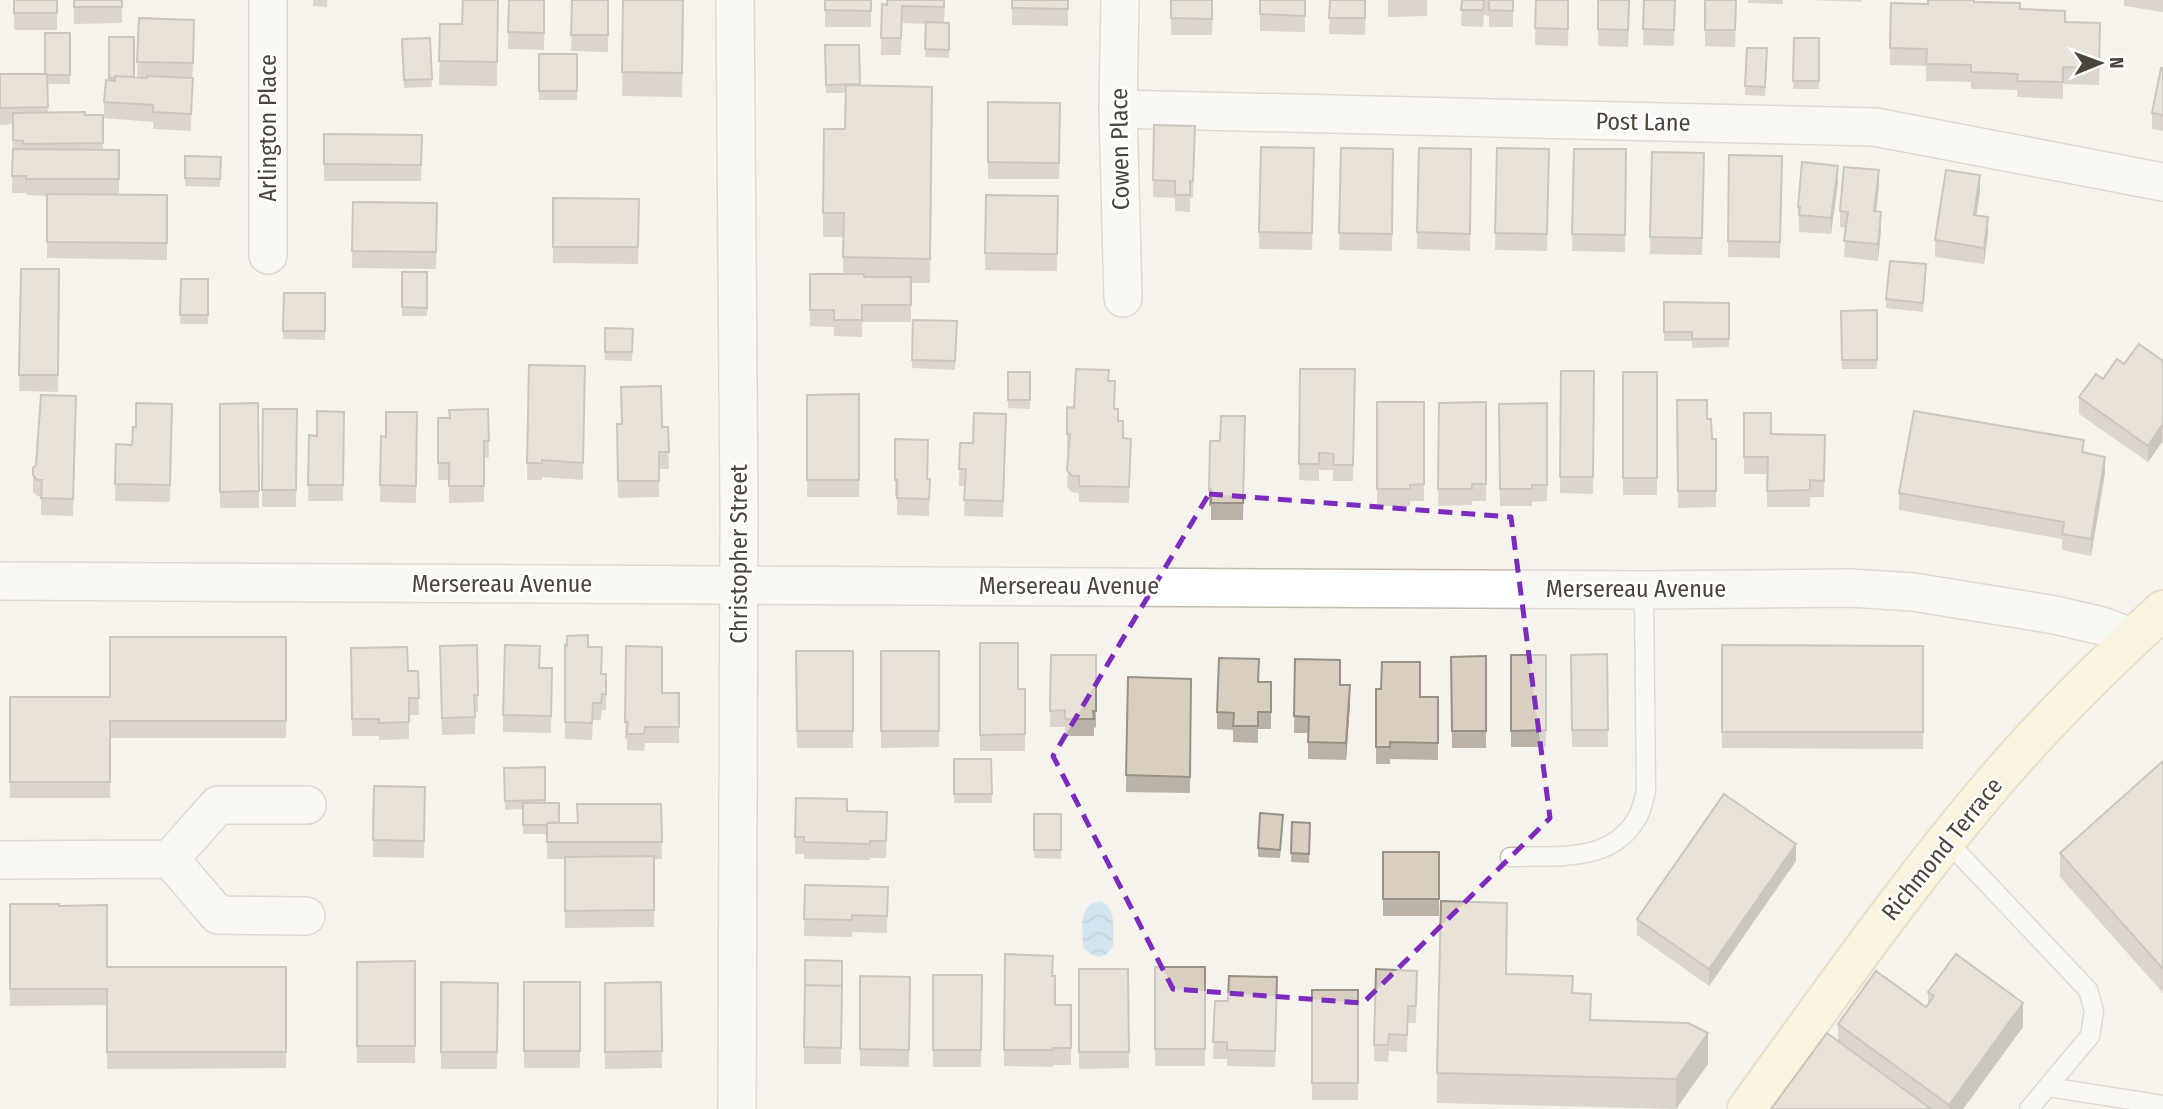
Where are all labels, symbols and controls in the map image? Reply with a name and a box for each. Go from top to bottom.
north arrow [2065,28,2135,98]
street label: Arlington Place [254,54,282,202]
text: N [2105,57,2128,69]
street label: Cowen Place [1105,88,1135,210]
street label: Post Lane [1595,107,1691,137]
street label: Christopher Street [725,464,753,644]
street label: Mersereau Avenue [412,570,592,598]
street label: Mersereau Avenue [979,572,1159,600]
street label: Mersereau Avenue [1546,575,1726,603]
street label: Richmond Terrace [1876,772,2008,926]

